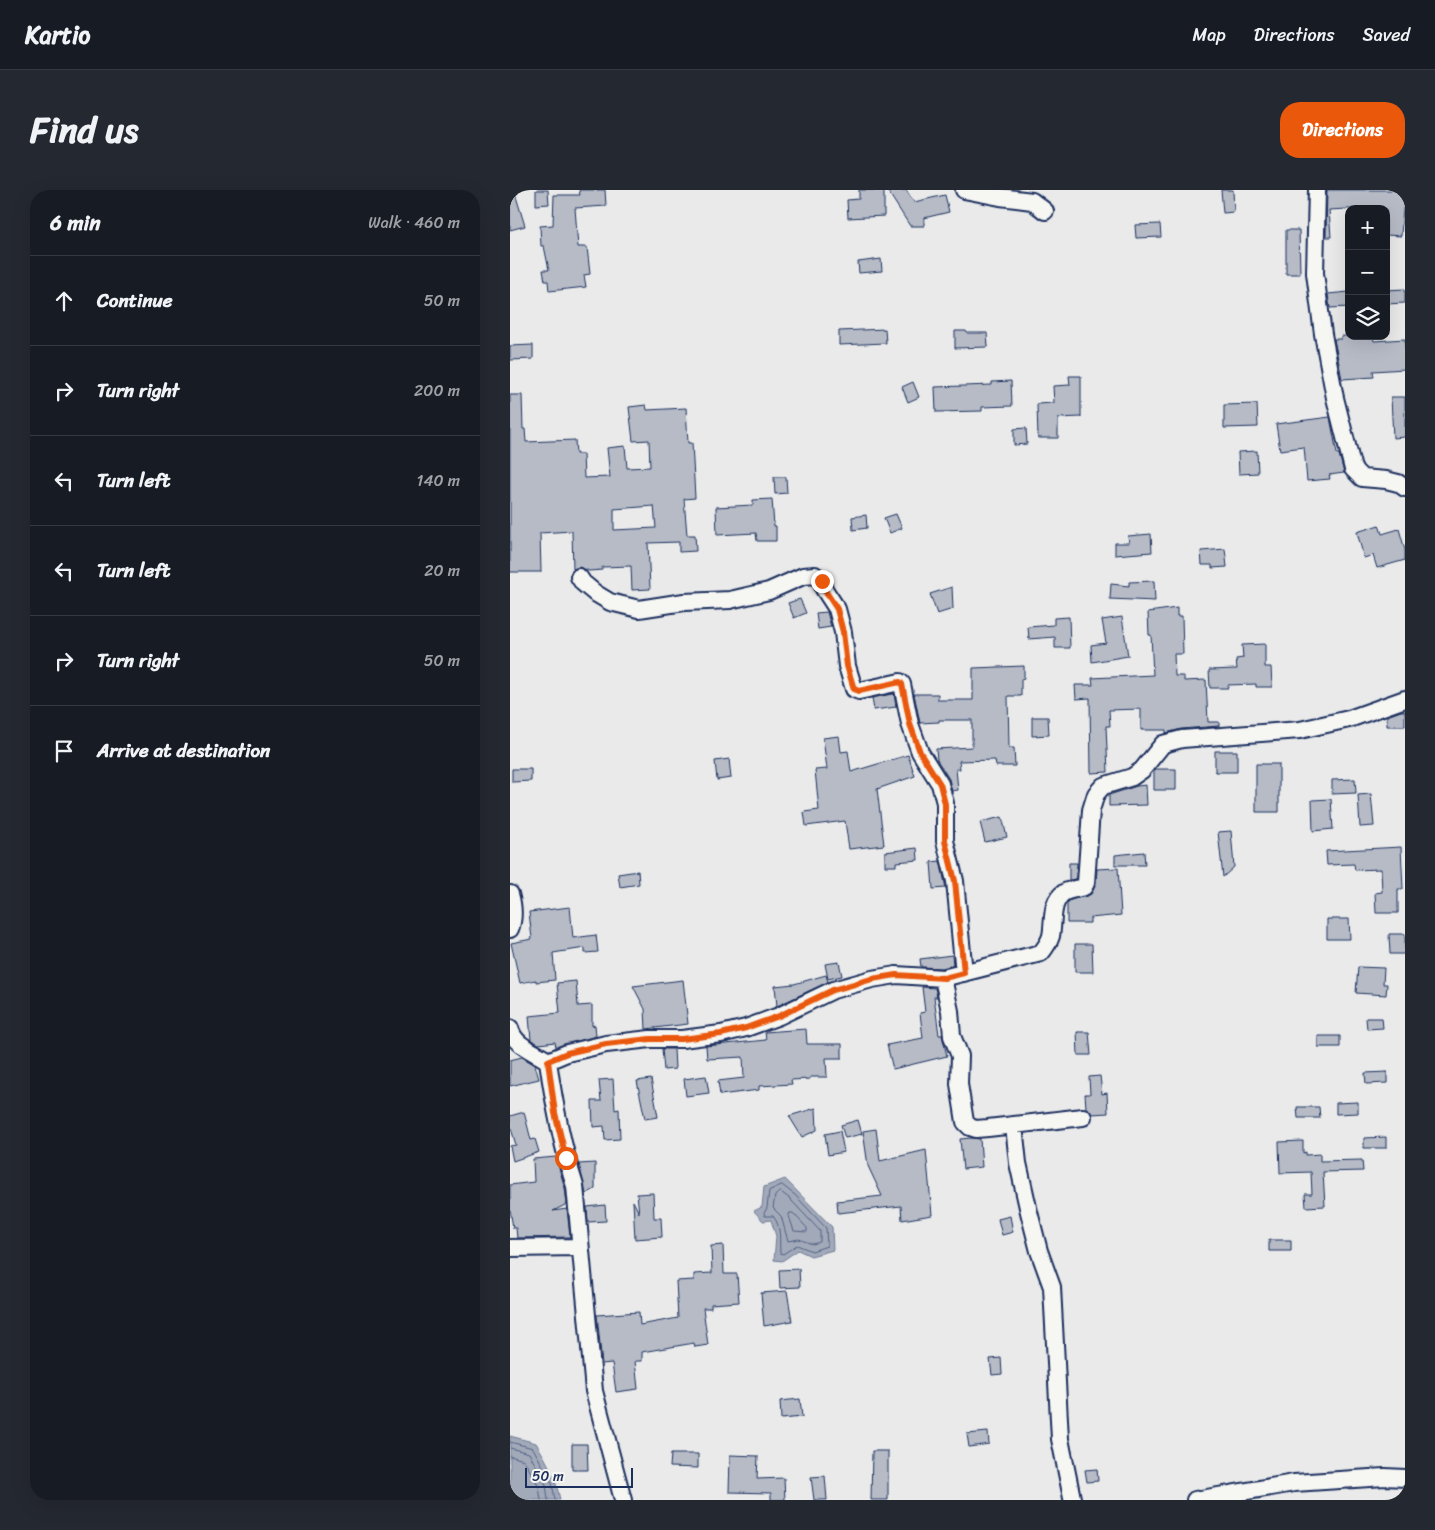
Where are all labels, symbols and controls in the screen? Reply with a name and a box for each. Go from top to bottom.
text: Kartio [25,14,90,56]
text: Map [1193,19,1226,51]
text: Directions [1254,19,1335,51]
text: Saved [1363,19,1410,51]
text: Find us [30,99,138,161]
button: Directions [1280,102,1405,158]
text: 6 min [50,204,101,242]
map controls [1345,205,1390,340]
button: + [1345,205,1390,250]
text: Walk · 460 m [368,208,460,237]
button: − [1345,250,1390,295]
text: Continue [97,284,173,317]
text: 50 m [424,286,460,315]
icon: ahead [50,287,78,315]
button: layers [1345,295,1390,340]
text: Turn right [97,374,179,407]
text: 200 m [414,376,460,405]
icon: right [50,377,78,405]
text: Turn left [97,464,170,497]
text: 140 m [417,466,460,495]
icon: left [50,467,78,495]
text: Turn left [97,554,170,587]
text: 20 m [424,556,460,585]
icon: left [50,557,78,585]
route end [811,570,834,593]
text: Turn right [97,644,179,677]
text: 50 m [424,646,460,675]
icon: right [50,647,78,675]
text: Arrive at destination [97,734,270,767]
icon: arrive [50,737,78,765]
route start [555,1147,578,1170]
text: 50 m [532,1464,564,1489]
scale bar [525,1465,632,1488]

